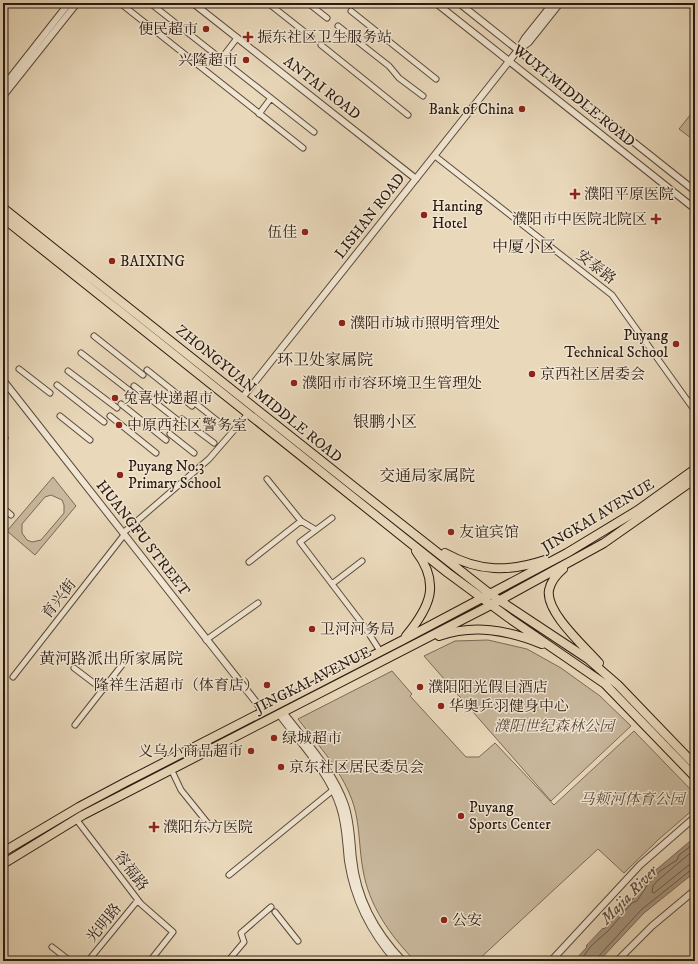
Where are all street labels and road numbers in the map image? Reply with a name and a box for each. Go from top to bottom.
street label: WUYI MIDDLE ROAD [508,40,639,151]
street label: ANTAI ROAD [280,52,364,124]
street label: LISHAN ROAD [331,169,409,263]
street label: 安泰路 [572,246,620,288]
street label: ZHONGYUAN MIDDLE ROAD [172,321,346,467]
street label: JINGKAI AVENUE [536,475,658,558]
street label: HUANGFU STREET [92,476,195,600]
street label: 育兴街 [38,575,80,623]
street label: JINGKAI AVENUE [250,642,375,718]
street label: 容福路 [110,847,152,895]
street label: 光明路 [82,900,126,946]

